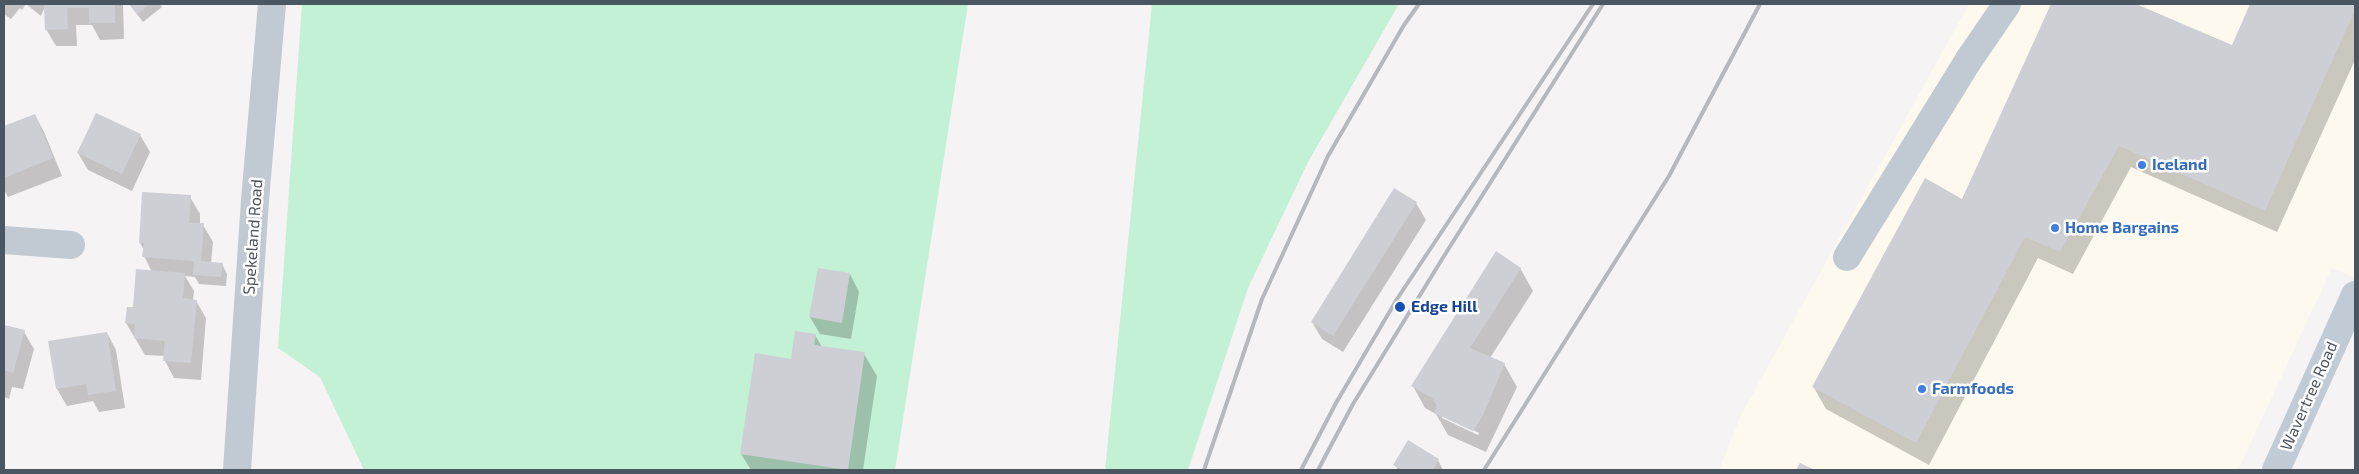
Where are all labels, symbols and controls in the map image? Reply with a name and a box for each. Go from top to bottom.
place label: Iceland [2152,155,2207,175]
marker: Iceland [2136,159,2148,171]
street label: Spekeland Road [239,179,267,295]
place label: Home Bargains [2065,218,2179,238]
marker: Home Bargains [2049,222,2061,234]
place label: Edge Hill [1411,297,1477,317]
marker: Edge Hill [1393,300,1407,314]
street label: Wavertree Road [2276,339,2342,453]
place label: Farmfoods [1932,379,2014,399]
marker: Farmfoods [1916,383,1928,395]

